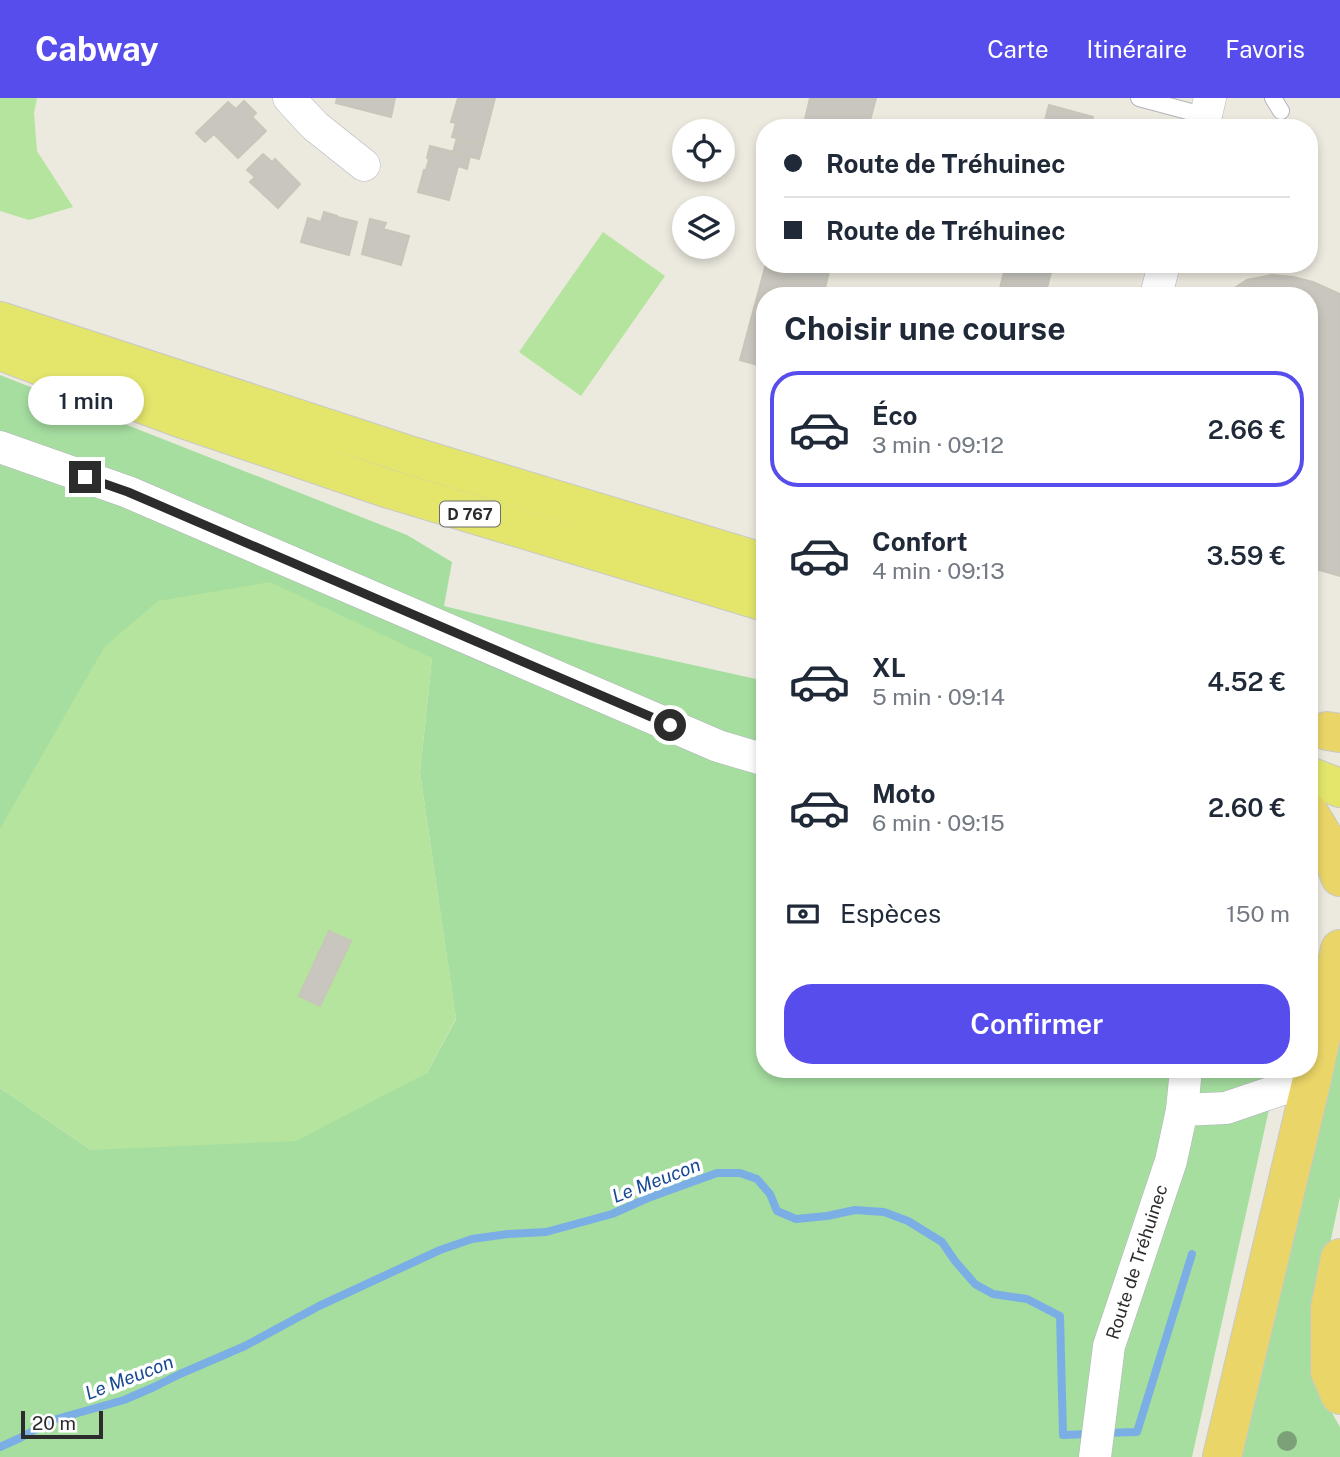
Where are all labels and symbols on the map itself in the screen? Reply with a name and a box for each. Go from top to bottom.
callout: 1 min [27,376,143,424]
route end [69,461,101,493]
road number: D 767 [440,502,500,526]
route start [654,709,686,741]
water label: Le Meucon [609,1153,703,1207]
street label: Route de Tréhuinec [1102,1182,1171,1342]
water label: Le Meucon [82,1350,176,1404]
scale bar [21,1408,103,1440]

